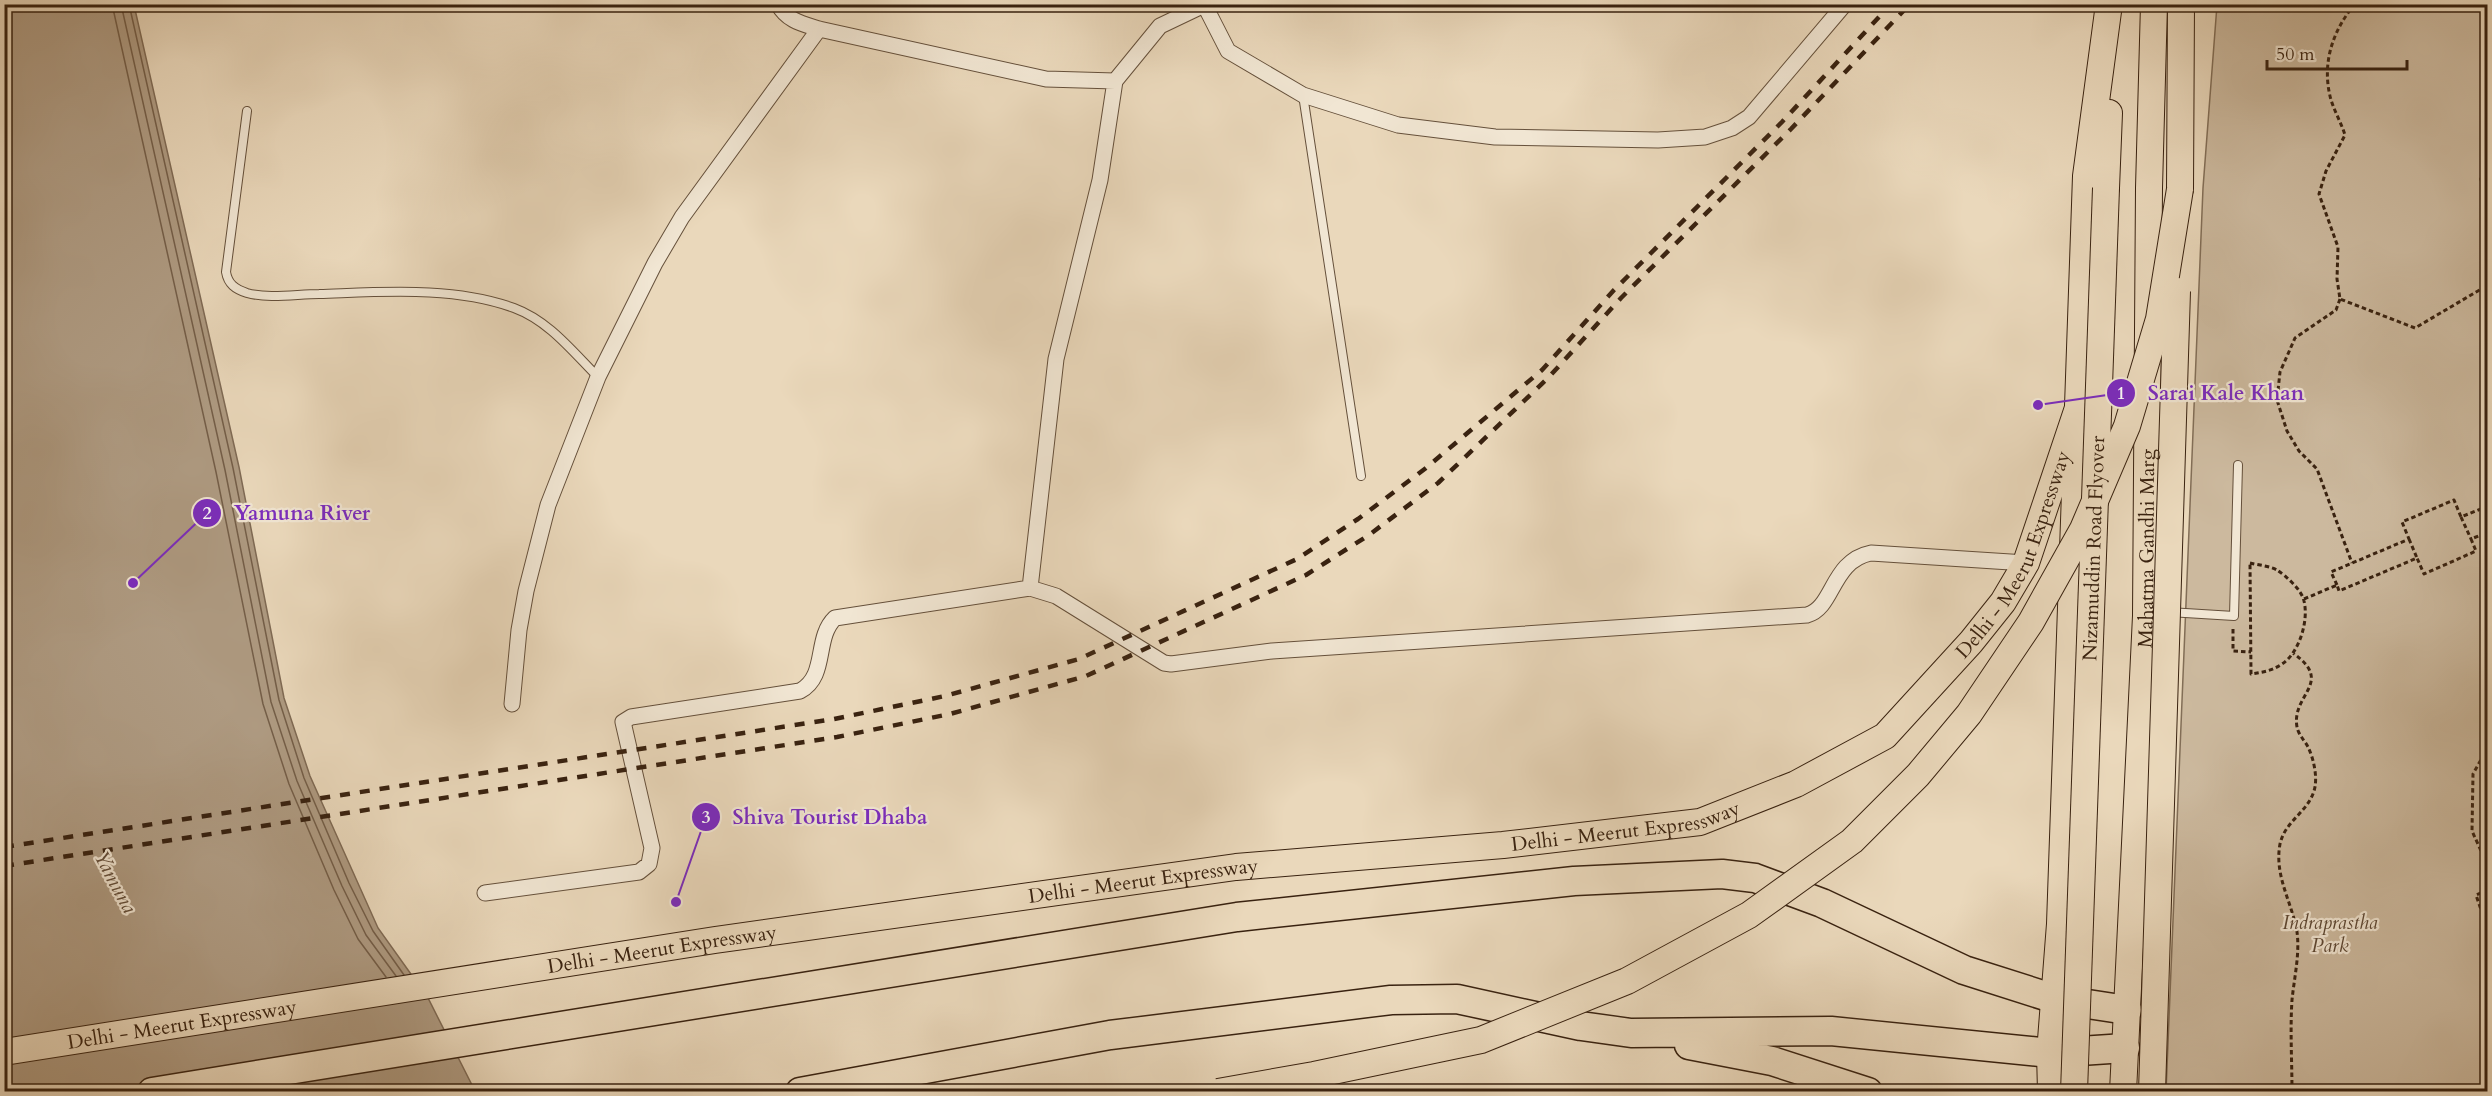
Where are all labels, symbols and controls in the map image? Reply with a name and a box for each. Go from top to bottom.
scale bar [2267,33,2406,71]
text: 50 m [2276,42,2315,67]
callout: Sarai Kale Khan [2106,373,2316,412]
text: Sarai Kale Khan [2148,379,2305,408]
text: 1 [2116,381,2126,406]
street label: Nizamuddin Road Flyover [2076,434,2111,662]
street label: Delhi - Meerut Expressway [1949,447,2076,664]
street label: Mahatma Gandhi Marg [2131,448,2161,649]
callout: Yamuna River [192,493,383,532]
text: Yamuna River [234,499,371,528]
text: 2 [202,501,212,526]
street label: Delhi - Meerut Expressway [1510,794,1744,857]
callout: Shiva Tourist Dhaba [691,797,940,836]
text: Shiva Tourist Dhaba [732,803,928,832]
text: 3 [701,805,711,830]
water label: Yamuna [86,845,144,919]
street label: Delhi - Meerut Expressway [1026,852,1259,909]
park label: Indraprastha Park [2282,909,2378,959]
street label: Delhi - Meerut Expressway [545,918,779,980]
street label: Delhi - Meerut Expressway [65,993,299,1055]

